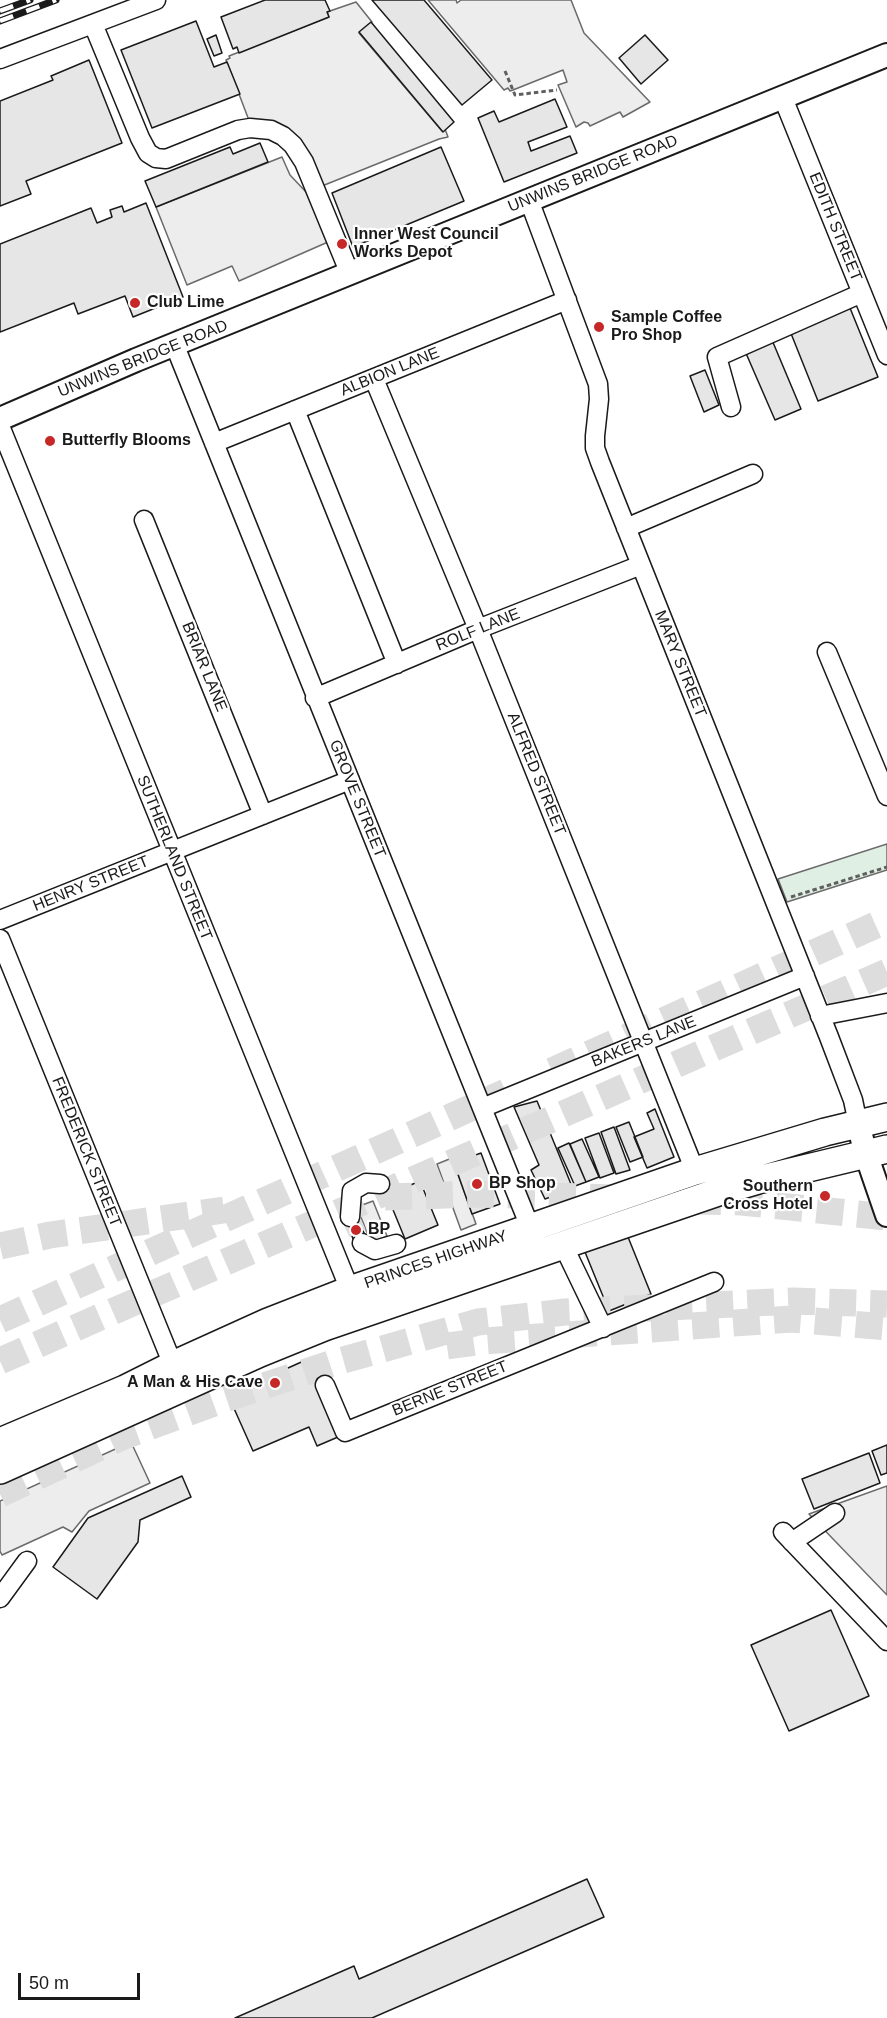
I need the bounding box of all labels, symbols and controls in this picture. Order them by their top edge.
street label: UNWINS BRIDGE ROAD [505,131,681,217]
street label: EDITH STREET [804,170,866,284]
place label: Inner West Council Works Depot [354,225,499,263]
marker: Inner West Council Works Depot [335,237,349,251]
place label: Club Lime [147,293,224,313]
marker: Club Lime [128,296,142,310]
place label: Sample Coffee Pro Shop [611,308,722,346]
street label: UNWINS BRIDGE ROAD [55,316,231,402]
marker: Sample Coffee Pro Shop [592,320,606,334]
street label: ALBION LANE [338,343,442,401]
place label: Butterfly Blooms [62,431,191,451]
marker: Butterfly Blooms [43,434,57,448]
street label: ROLF LANE [433,604,523,656]
street label: MARY STREET [650,608,710,720]
street label: BRIAR LANE [177,619,231,715]
street label: ALFRED STREET [503,710,569,838]
street label: GROVE STREET [325,737,389,861]
street label: SUTHERLAND STREET [132,773,216,943]
street label: HENRY STREET [30,852,152,916]
street label: BAKERS LANE [589,1012,699,1072]
street label: FREDERICK STREET [47,1074,125,1230]
place label: BP Shop [489,1174,556,1194]
marker: BP Shop [470,1177,484,1191]
place label: Southern Cross Hotel [723,1177,813,1215]
marker: Southern Cross Hotel [818,1189,832,1203]
place label: BP [368,1220,390,1240]
marker: BP [349,1223,363,1237]
street label: PRINCES HIGHWAY [362,1226,510,1294]
street label: BERNE STREET [390,1357,510,1421]
place label: A Man & His Cave [127,1373,263,1393]
marker: A Man & His Cave [268,1376,282,1390]
scale bar [21,1961,142,1999]
text: 50 m [29,1973,69,1993]

